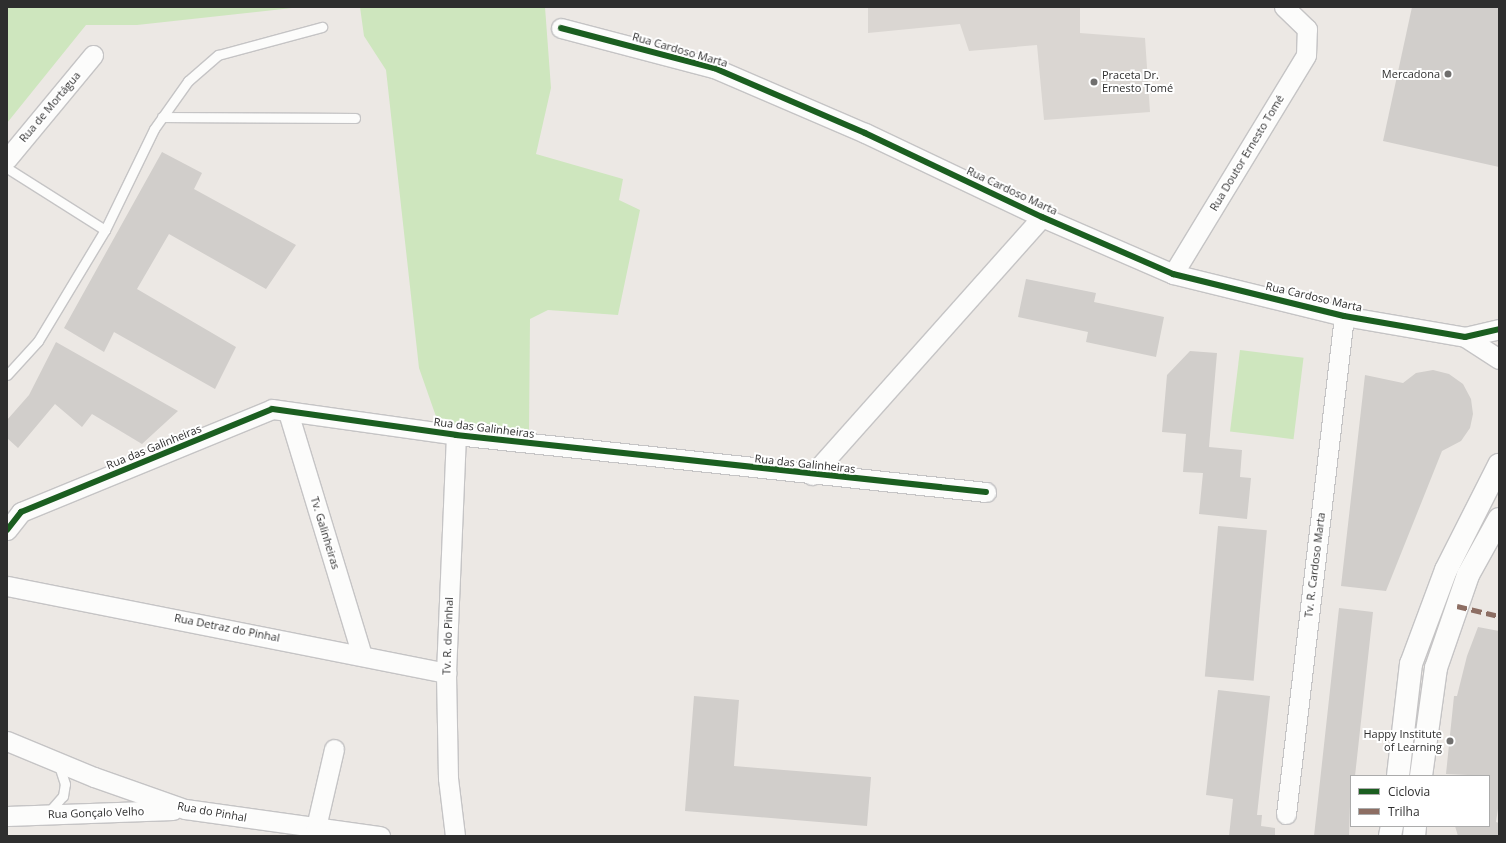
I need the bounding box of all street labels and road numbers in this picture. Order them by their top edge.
street label: Rua Cardoso Marta [631,30,729,70]
street label: Rua de Mortágua [17,69,83,145]
street label: Rua Doutor Ernesto Tomé [1207,93,1287,213]
street label: Rua Cardoso Marta [965,164,1059,218]
street label: Rua Cardoso Marta [1264,279,1364,315]
street label: Rua das Galinheiras [433,415,535,441]
street label: Rua das Galinheiras [105,422,203,472]
street label: Rua das Galinheiras [754,452,856,476]
street label: Tv. Galinheiras [308,495,342,571]
street label: Tv. R. Cardoso Marta [1302,512,1328,618]
street label: Tv. R. do Pinhal [440,597,456,675]
street label: Rua Detraz do Pinhal [173,611,281,645]
street label: Rua do Pinhal [176,799,248,825]
street label: Rua Gonçalo Velho [48,805,144,821]

